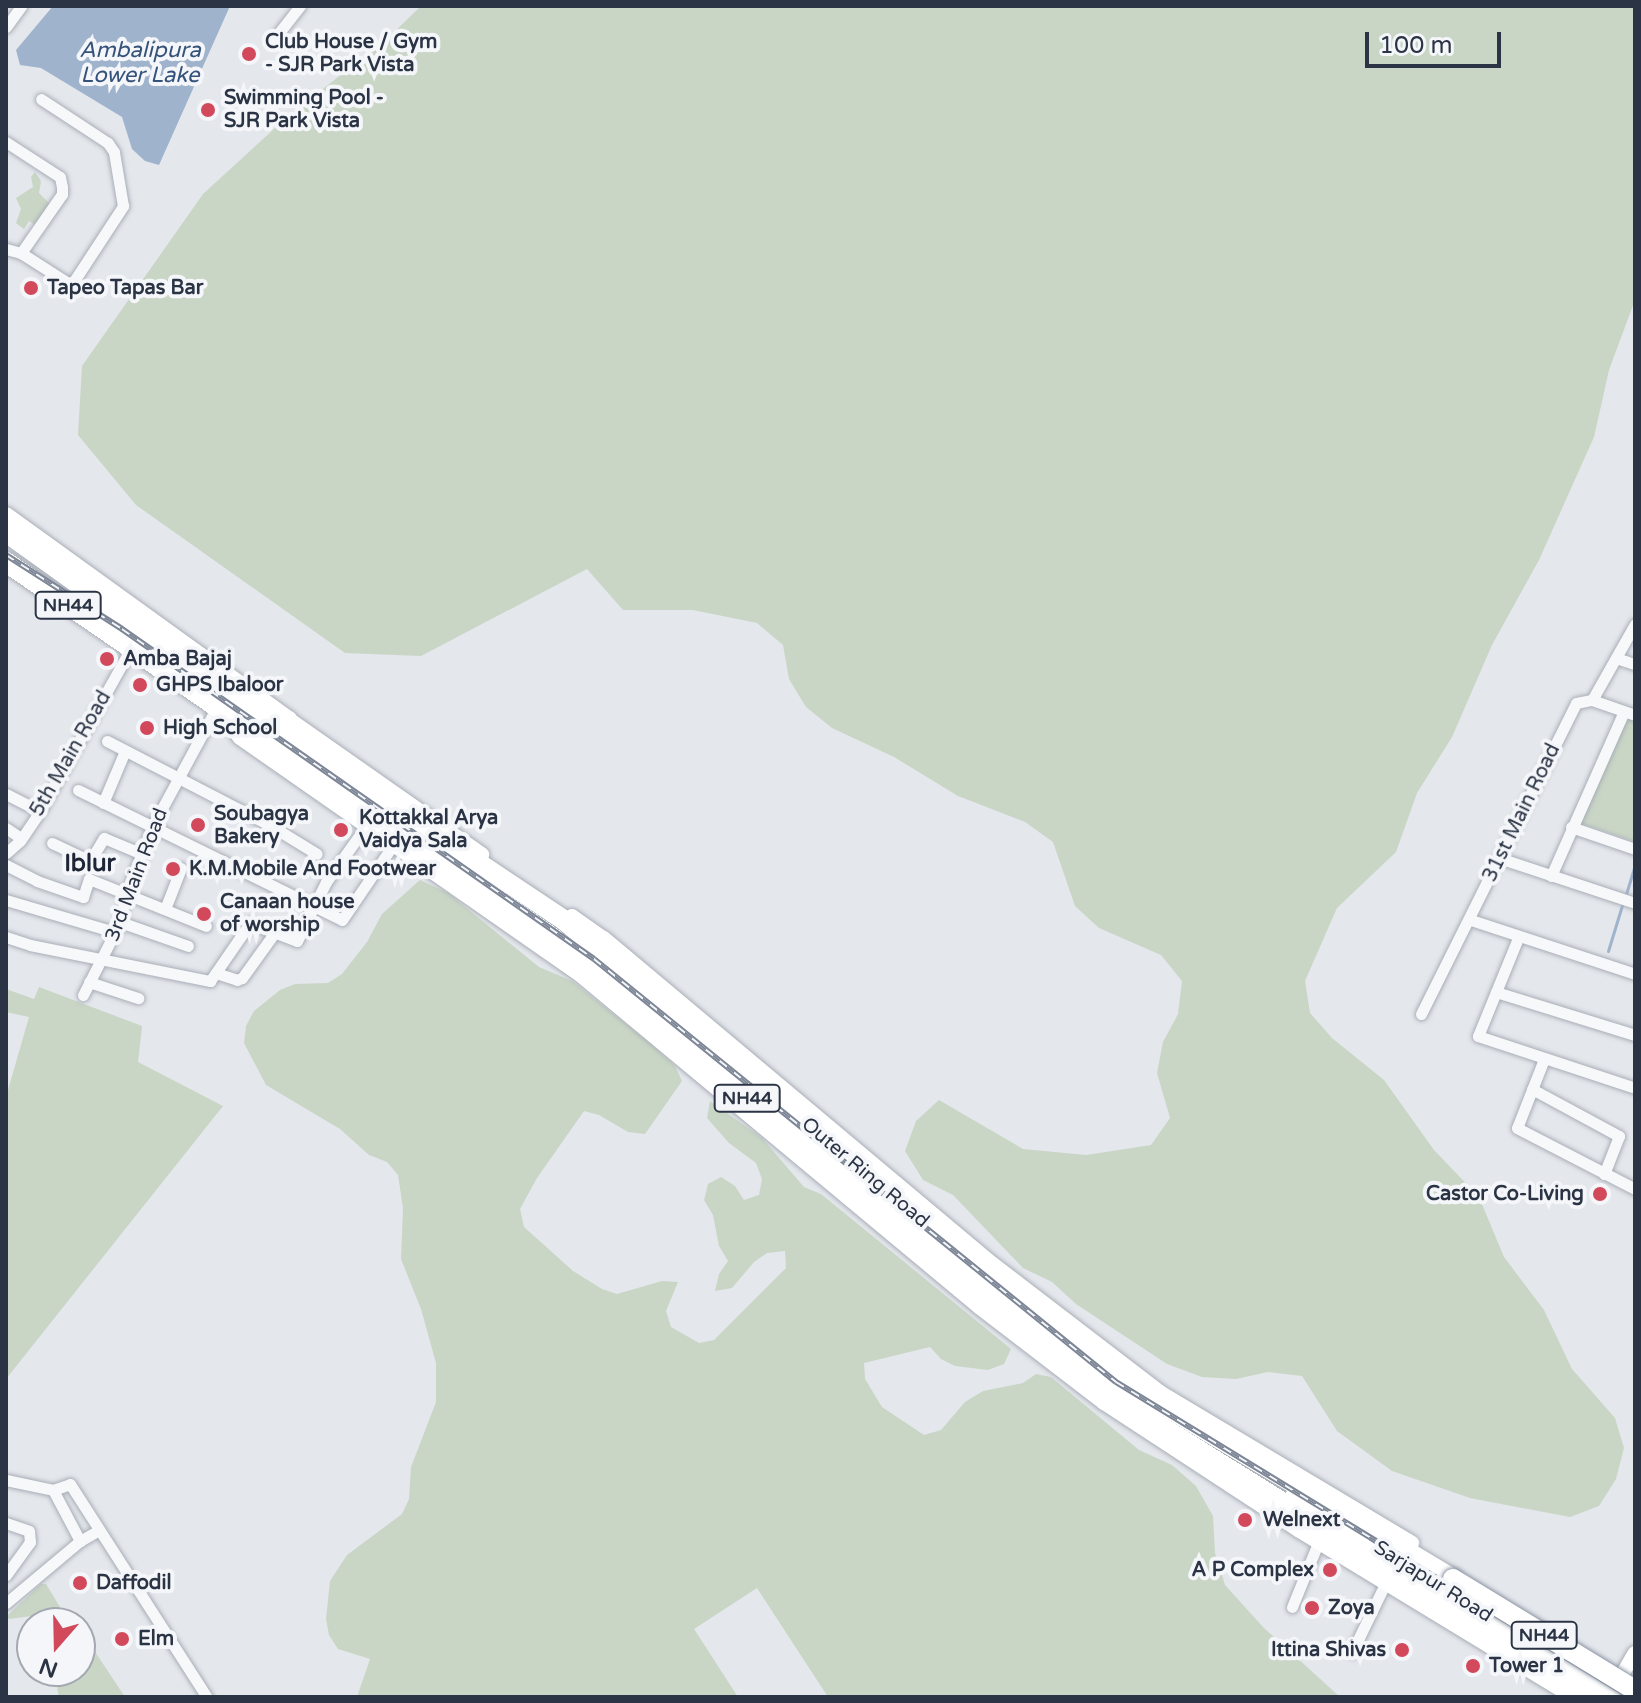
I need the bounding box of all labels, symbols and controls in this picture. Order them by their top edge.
scale bar [1369,16,1505,66]
place label: Club House / Gym - SJR Park Vista [265,30,437,77]
text: 100 m [1379,31,1453,60]
water label: Ambalipura Lower Lake [79,37,201,88]
marker: Club House / Gym - SJR Park Vista [240,45,258,63]
place label: Swimming Pool - SJR Park Vista [224,86,384,133]
marker: Swimming Pool - SJR Park Vista [199,101,217,119]
place label: Tapeo Tapas Bar [47,276,203,300]
marker: Tapeo Tapas Bar [22,279,40,297]
road number: NH44 [34,591,102,619]
place label: Amba Bajaj [123,647,232,671]
marker: Amba Bajaj [98,650,116,668]
place label: GHPS Ibaloor [156,673,284,697]
marker: GHPS Ibaloor [131,676,149,694]
street label: 5th Main Road [25,687,117,821]
place label: High School [163,716,277,740]
marker: High School [138,719,156,737]
street label: 31st Main Road [1478,740,1566,886]
place label: Soubagya Bakery [214,802,309,849]
street label: 3rd Main Road [101,805,173,945]
place label: Kottakkal Arya Vaidya Sala [359,806,498,853]
marker: Soubagya Bakery [189,816,207,834]
marker: Kottakkal Arya Vaidya Sala [330,819,352,841]
district label: Iblur [64,850,116,878]
place label: K.M.Mobile And Footwear [189,857,436,881]
marker: K.M.Mobile And Footwear [164,860,182,878]
place label: Canaan house of worship [220,890,355,937]
marker: Canaan house of worship [195,905,213,923]
road number: NH44 [713,1084,781,1112]
street label: Outer Ring Road [796,1113,934,1233]
place label: Castor Co-Living [1426,1182,1584,1206]
marker: Castor Co-Living [1591,1185,1609,1203]
place label: Welnext [1263,1508,1340,1532]
marker: Welnext [1234,1509,1256,1531]
street label: Sarjapur Road [1369,1536,1497,1628]
place label: A P Complex [1192,1558,1314,1582]
marker: A P Complex [1321,1561,1339,1579]
place label: Daffodil [96,1571,171,1595]
marker: Daffodil [71,1574,89,1592]
place label: Zoya [1328,1596,1375,1620]
marker: Zoya [1303,1599,1321,1617]
north arrow [16,1607,96,1687]
road number: NH44 [1510,1621,1578,1649]
place label: Elm [138,1627,174,1651]
marker: Elm [113,1630,131,1648]
place label: Ittina Shivas [1271,1638,1386,1662]
marker: Ittina Shivas [1393,1641,1411,1659]
text: N [36,1652,61,1683]
place label: Tower 1 [1489,1654,1564,1678]
marker: Tower 1 [1464,1657,1482,1675]

